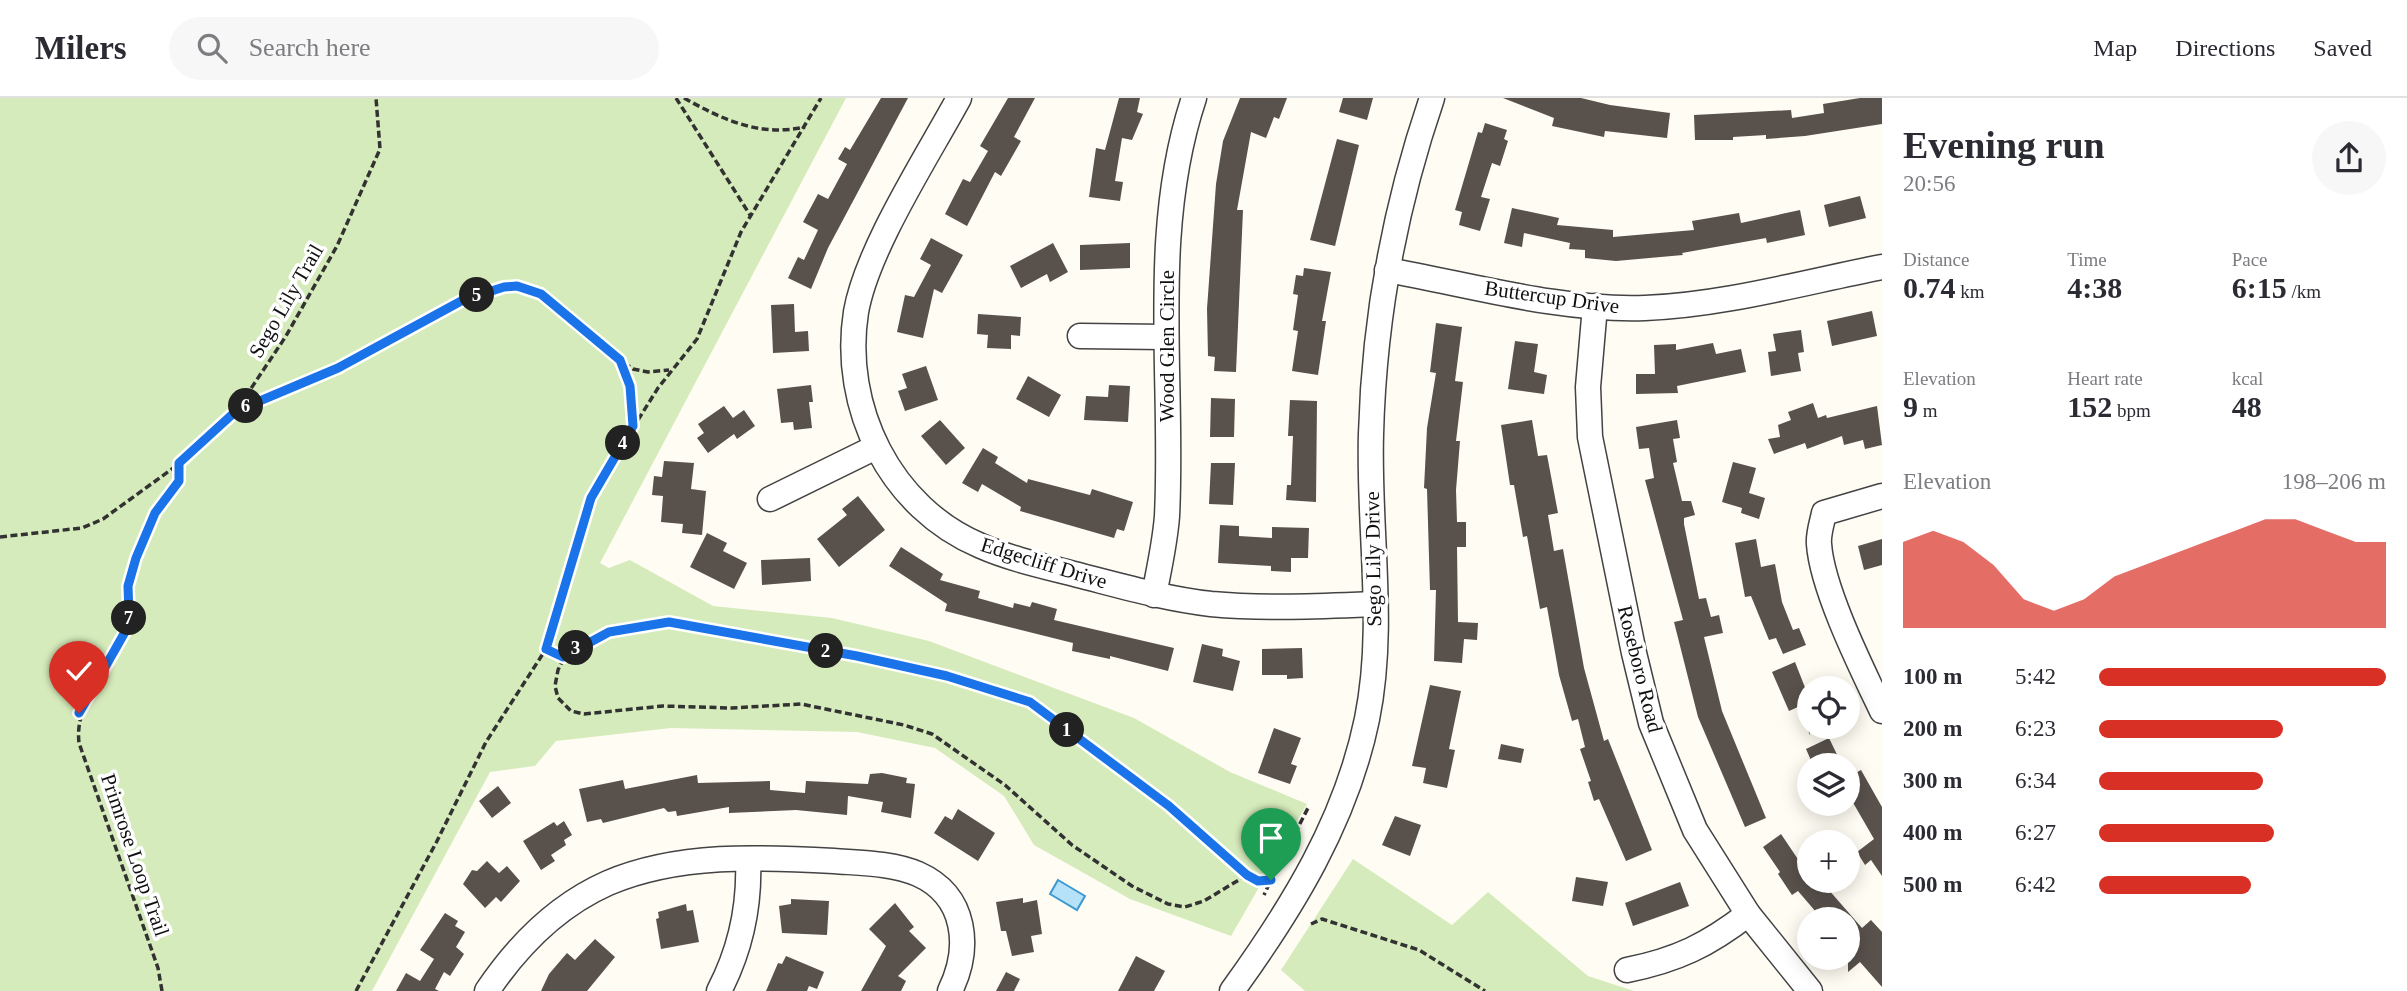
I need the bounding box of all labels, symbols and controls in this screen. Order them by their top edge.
search box [169,17,659,80]
icon: search [193,29,231,67]
text: Milers [35,30,127,66]
text: Search here [249,33,371,62]
text: Map [2093,35,2137,61]
text: Directions [2175,35,2275,61]
text: Saved [2313,35,2372,61]
button: share [2312,121,2386,195]
text: Evening run [1903,124,2105,166]
text: 20:56 [1903,171,1955,196]
street label: Sego Lily Trail [244,240,328,362]
text: Distance [1903,249,1969,270]
text: Time [2067,249,2107,270]
text: Pace [2232,249,2268,270]
street label: Wood Glen Circle [1155,270,1179,422]
text: 0.74 [1903,271,1956,304]
text: 4:38 [2067,271,2122,304]
text: 6:15 [2232,271,2287,304]
street label: Buttercup Drive [1483,276,1621,318]
pin: 5 [460,278,494,312]
text: km [1956,281,1985,302]
text: /km [2287,281,2321,302]
text: 5 [472,284,481,305]
text: Elevation [1903,368,1976,389]
text: Heart rate [2067,368,2143,389]
text: kcal [2232,368,2263,389]
pin: 6 [229,388,264,424]
text: 9 [1903,390,1918,423]
text: 152 [2067,390,2112,423]
text: 48 [2232,390,2262,423]
text: 6 [241,395,250,416]
text: m [1918,400,1938,421]
text: bpm [2112,400,2151,421]
pin: 4 [606,426,640,460]
text: 4 [618,432,627,453]
text: Elevation [1903,469,1991,494]
text: 198–206 m [2282,469,2386,494]
street label: Sego Lily Drive [1360,491,1386,627]
street label: Edgecliff Drive [978,532,1110,594]
pin: 7 [111,601,146,636]
street label: Roseboro Road [1613,603,1667,735]
text: 7 [124,607,133,628]
pin: 3 [558,630,594,666]
pin: 2 [808,634,844,668]
text: 3 [571,637,580,658]
text: 2 [821,640,830,661]
pin [49,641,109,713]
icon: check [60,652,98,690]
text: 100 m [1903,664,1962,689]
text: 5:42 [2015,664,2056,689]
map controls [1797,676,1860,970]
button: locate [1797,676,1860,739]
pin: 1 [1050,712,1084,748]
text: 200 m [1903,716,1962,741]
text: 6:23 [2015,716,2056,741]
text: 1 [1062,719,1071,740]
button: layers [1797,753,1860,816]
text: 300 m [1903,768,1962,793]
text: 6:34 [2015,768,2056,793]
street label: Primrose Loop Trail [96,771,174,940]
pin [1241,808,1301,880]
icon: arrive [1252,819,1290,857]
text: 400 m [1903,820,1962,845]
text: 6:27 [2015,820,2056,845]
button: + [1797,830,1860,893]
text: 500 m [1903,872,1962,897]
text: 6:42 [2015,872,2056,897]
button: − [1797,907,1860,970]

